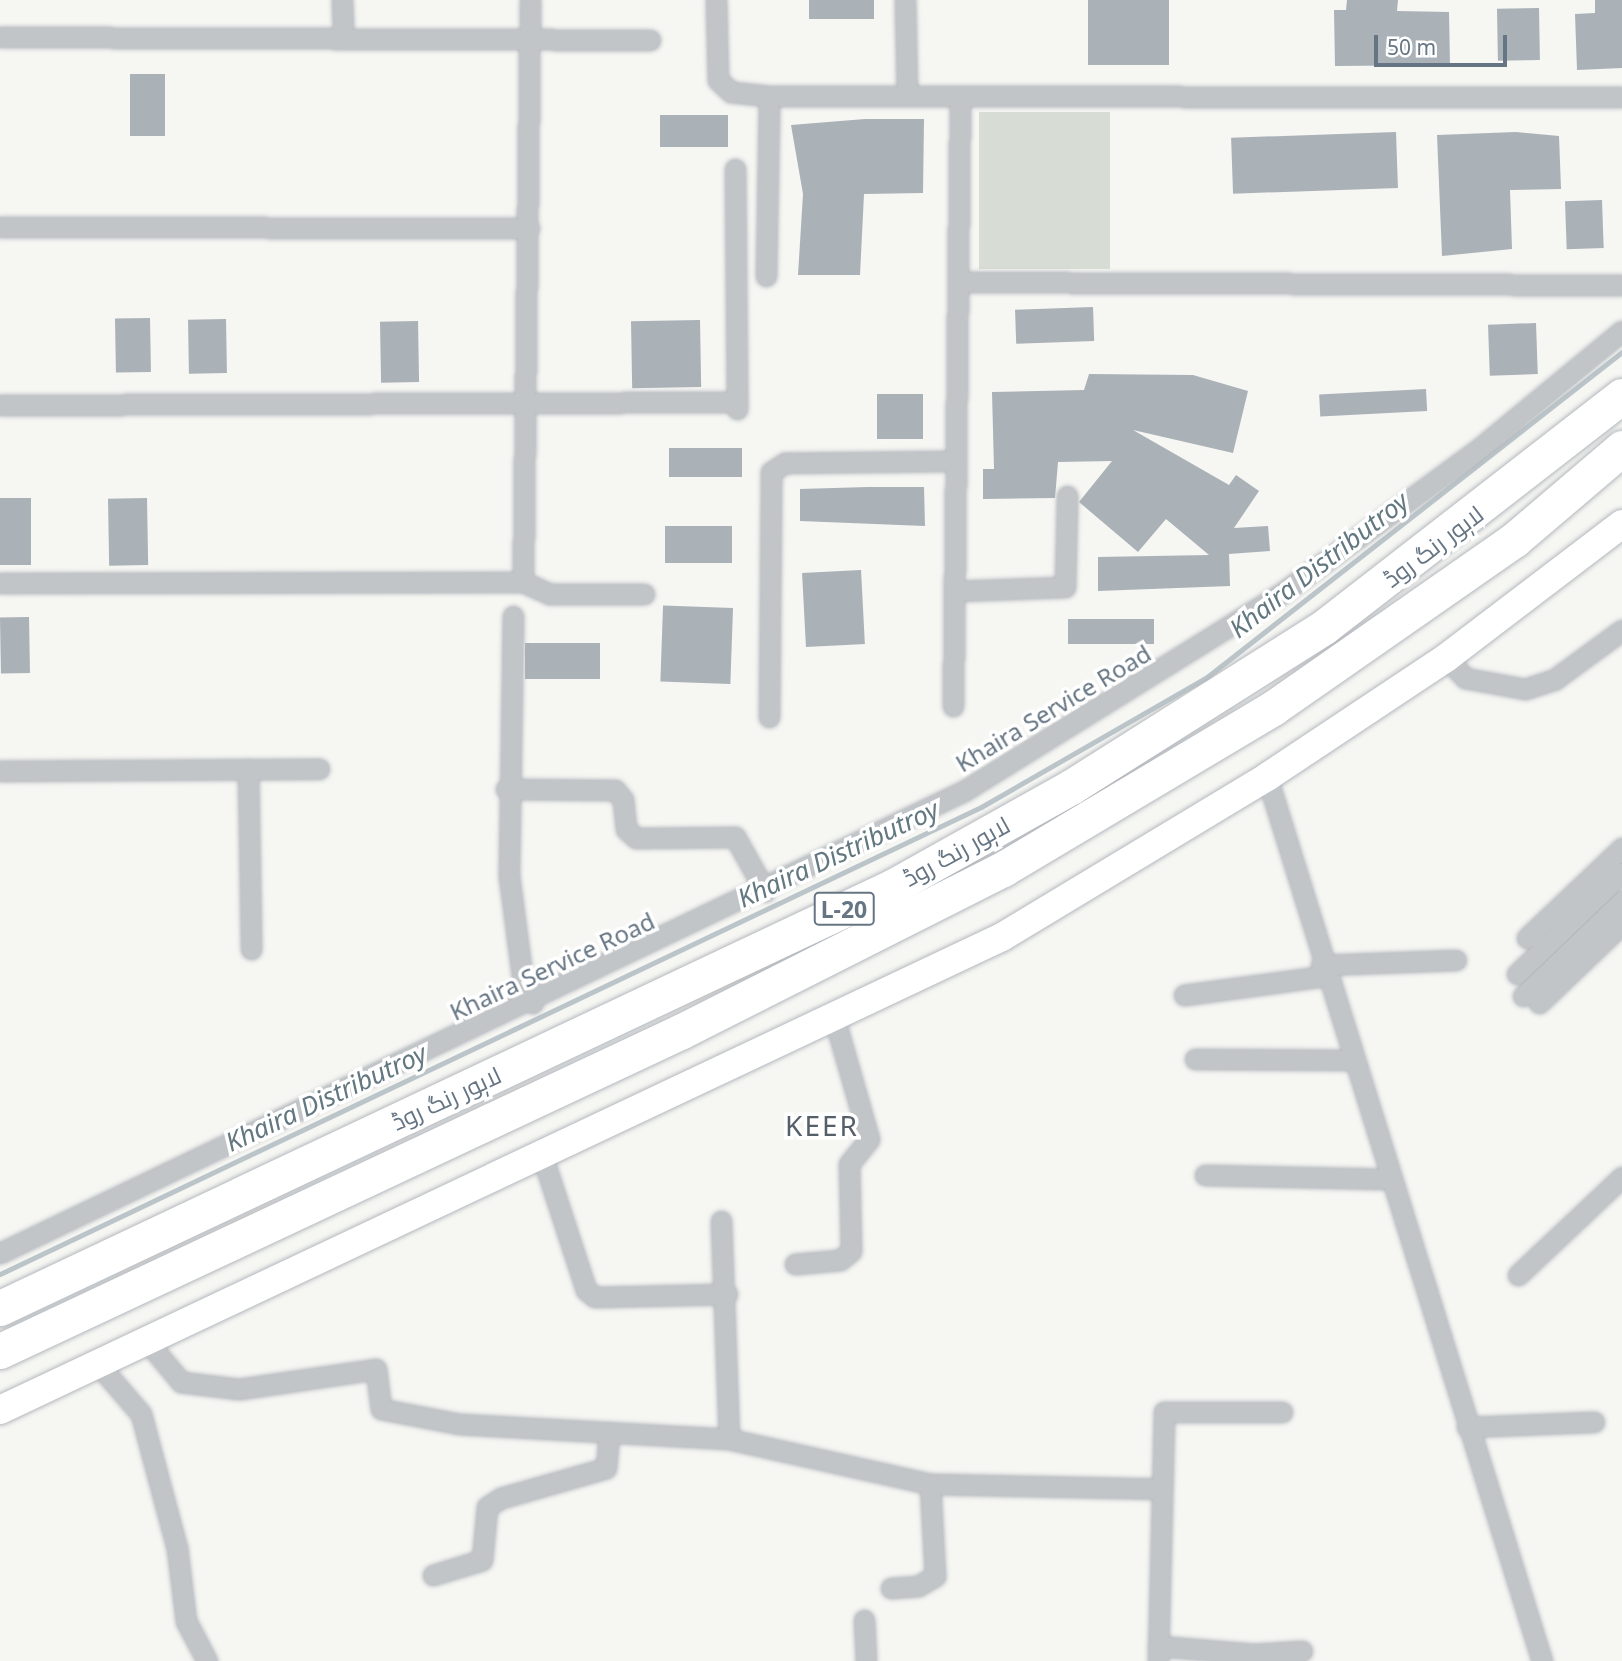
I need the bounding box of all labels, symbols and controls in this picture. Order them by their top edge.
scale bar [1377,21,1510,65]
text: 50 m [1387,33,1436,61]
water label: Khaira Distributroy [1223,486,1415,644]
street label: لاہور رنگ روڈ [1377,499,1489,593]
street label: Khaira Service Road [950,638,1156,778]
water label: Khaira Distributroy [732,794,944,914]
street label: لاہور رنگ روڈ [897,810,1015,892]
road number: L-20 [812,890,876,928]
street label: Khaira Service Road [445,906,659,1026]
water label: Khaira Distributroy [220,1038,432,1158]
street label: لاہور رنگ روڈ [387,1060,505,1136]
district label: KEER [786,1108,858,1142]

